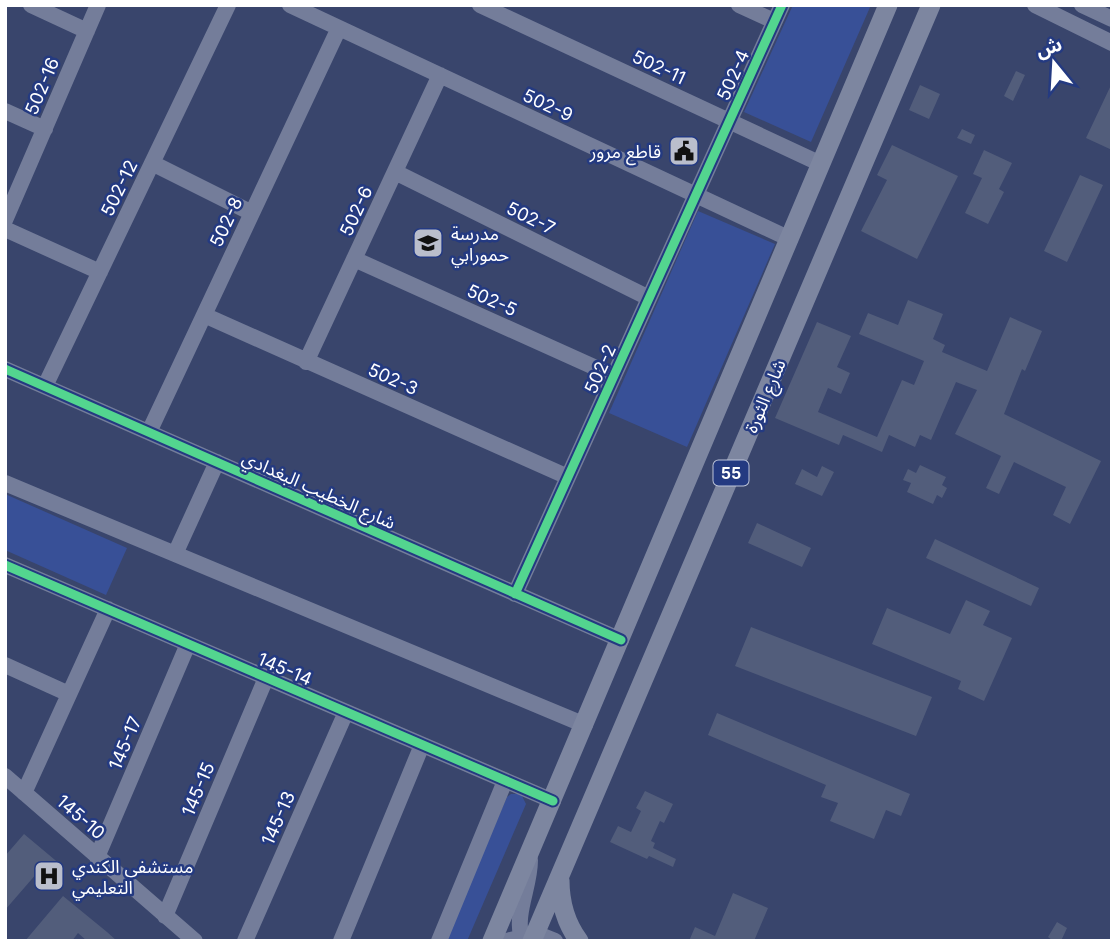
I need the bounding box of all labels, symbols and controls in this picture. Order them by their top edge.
north arrow [1019,28,1089,98]
text: ش [1033,32,1065,62]
street label: 502-11 [629,46,689,88]
street label: 502-4 [713,46,753,104]
street label: 502-16 [21,54,63,118]
street label: 502-9 [520,84,576,126]
public building icon: قاطع مرور [667,134,701,168]
place label: قاطع مرور [589,141,661,166]
street label: 502-12 [96,156,142,220]
street label: 502-6 [335,183,377,239]
street label: 502-8 [205,194,247,250]
street label: 502-7 [503,197,559,239]
place label: مدرسة حمورابي [451,223,509,268]
school or university icon: مدرسة حمورابي [411,226,445,260]
street label: 502-5 [464,280,520,320]
street label: 502-2 [580,341,620,397]
street label: شارع الثورة [740,356,793,437]
street label: 502-3 [365,359,421,399]
street label: شارع الخطيب البغدادي [238,447,399,537]
road number: 55 [714,460,748,486]
street label: 145-14 [255,648,315,690]
street label: 145-17 [104,713,146,773]
street label: 145-15 [177,759,219,819]
street label: 145-13 [257,788,299,848]
street label: 145-10 [53,790,109,844]
place label: مستشفى الكندي التعليمي [72,856,194,901]
hospital icon: مستشفى الكندي التعليمي [32,859,66,893]

